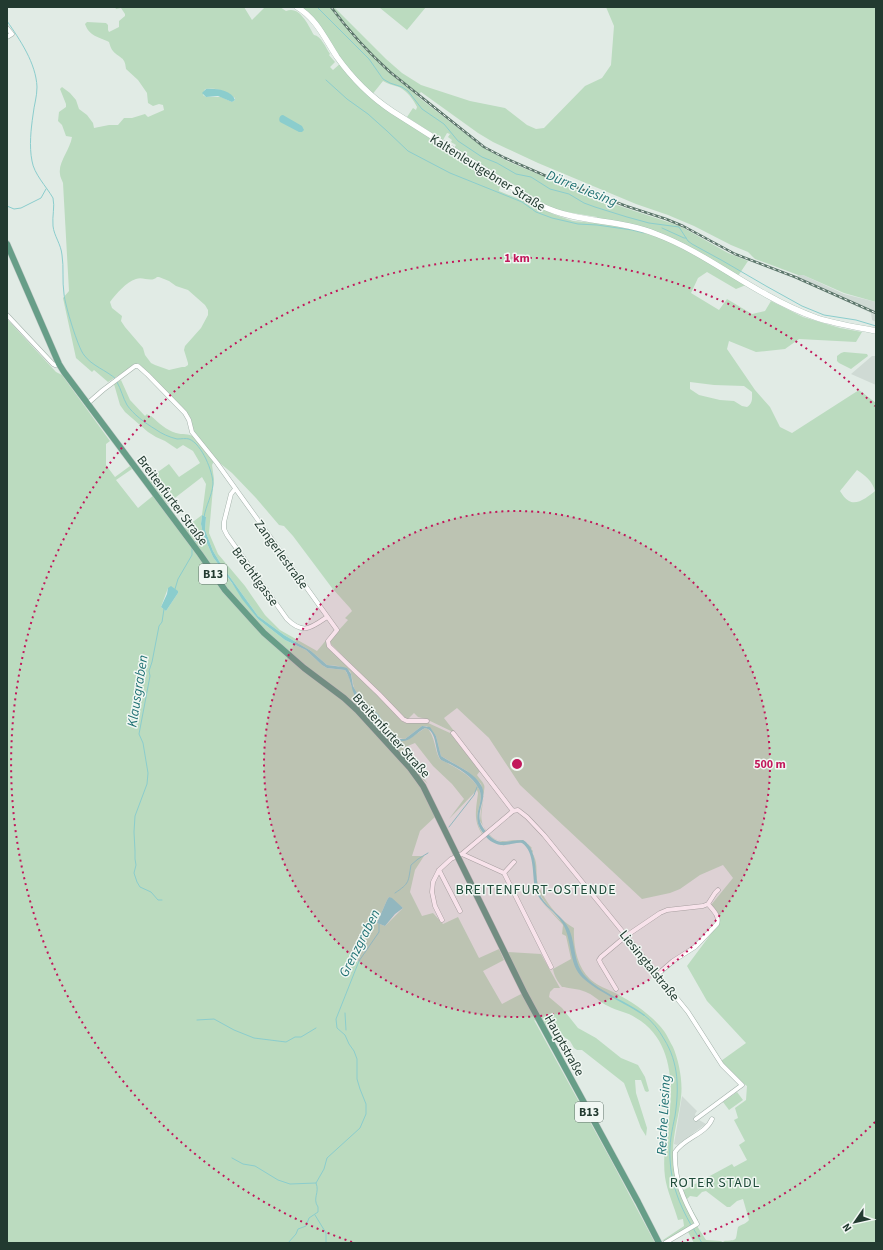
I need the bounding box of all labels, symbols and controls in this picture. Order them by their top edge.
street label: Kaltenleutgebner Straße [426,130,548,216]
water label: Dürre Liesing [543,166,620,212]
text: 1 km [504,250,530,267]
street label: Breitenfurter Straße [132,452,212,549]
street label: Zangerlestraße [250,516,313,593]
street label: Brachtlgasse [228,543,283,610]
road number: B13 [199,564,227,584]
water label: Klausgraben [122,654,154,729]
street label: Breitenfurter Straße [348,689,434,782]
text: 500 m [754,756,786,773]
centre of rings [510,757,524,771]
district label: BREITENFURT-OSTENDE [455,880,617,900]
water label: Grenzgraben [334,906,386,981]
street label: Liesingtalstraße [615,926,683,1005]
street label: Hauptstraße [540,1012,588,1079]
water label: Reiche Liesing [652,1074,676,1156]
road number: B13 [575,1102,603,1122]
district label: ROTER STADL [670,1173,760,1193]
north arrow [835,1202,875,1242]
text: N [839,1220,855,1235]

